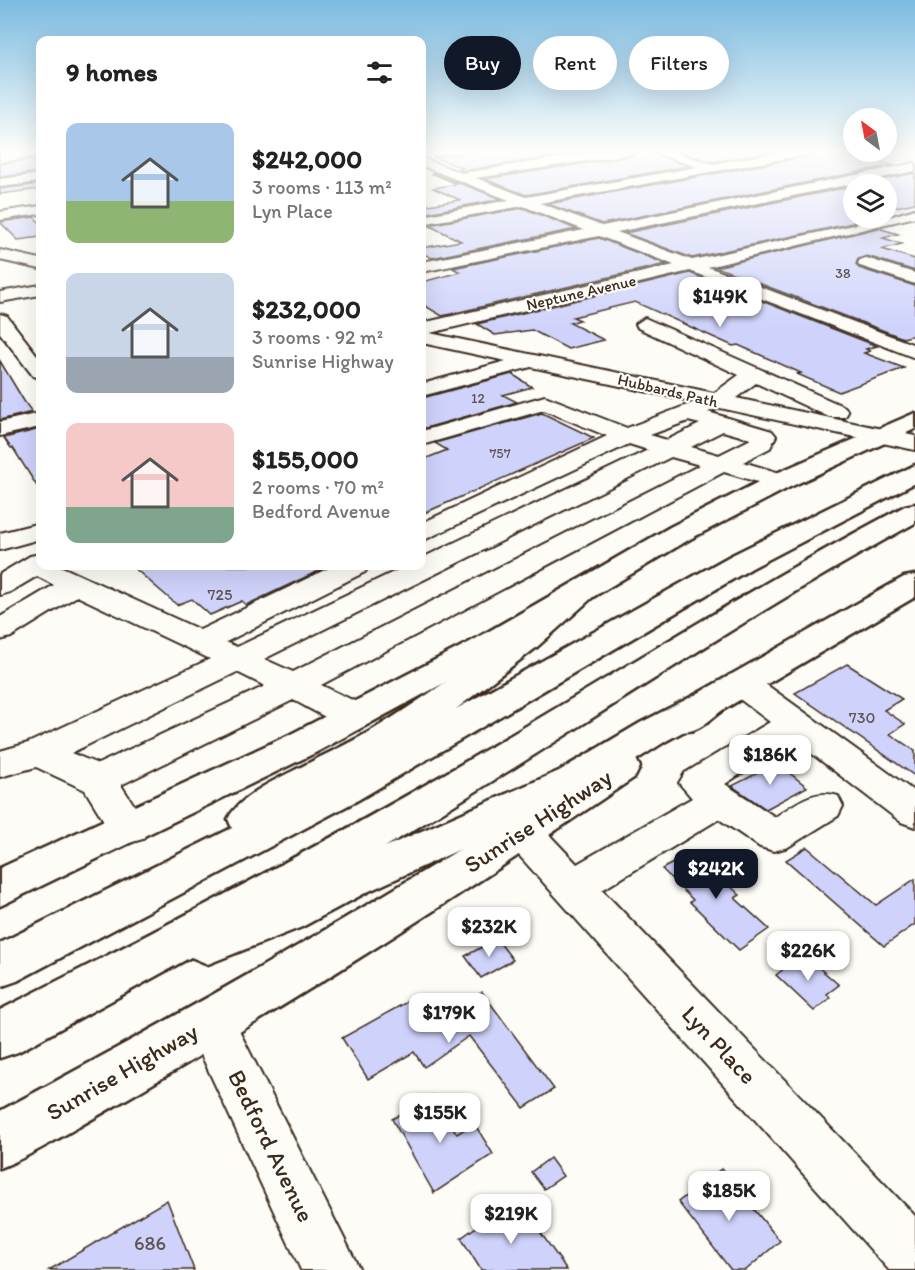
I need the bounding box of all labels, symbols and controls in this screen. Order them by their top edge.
chip: Buy [444,36,521,90]
chip: Rent [533,36,617,90]
chip: Filters [629,36,729,90]
text: 9 homes [66,56,158,88]
icon: filters [363,56,396,89]
north arrow [843,108,897,162]
map controls [843,108,897,228]
text: $242,000 [252,143,362,175]
icon: home [114,147,186,219]
button: layers [843,174,897,228]
text: 3 rooms · 113 m² [252,175,392,199]
text: Lyn Place [252,199,333,223]
house number: 38 [835,265,851,282]
street label: Neptune Avenue [524,271,638,314]
pin: $149K [678,277,762,328]
text: $149K [693,284,747,308]
text: $232,000 [252,293,361,325]
icon: home [114,297,186,369]
text: 3 rooms · 92 m² [252,325,383,349]
text: Sunrise Highway [252,349,394,373]
street label: Hubbards Path [616,370,720,411]
house number: 12 [471,390,486,407]
text: $155,000 [252,443,359,475]
house number: 757 [489,445,511,462]
icon: home [114,447,186,519]
text: 2 rooms · 70 m² [252,475,384,499]
text: Bedford Avenue [252,499,390,523]
house number: 725 [208,585,232,604]
house number: 730 [849,708,875,727]
pin: $186K [728,735,812,786]
text: $186K [743,742,797,766]
street label: Sunrise Highway [459,762,617,879]
pin: $242K [674,849,758,900]
text: $242K [688,856,744,880]
pin: $232K [447,907,531,958]
text: $232K [462,914,516,938]
pin: $226K [766,931,850,982]
text: $226K [781,938,835,962]
pin: $179K [407,993,491,1044]
street label: Lyn Place [676,999,763,1090]
text: $179K [423,1000,475,1024]
street label: Sunrise Highway [41,1017,203,1127]
street label: Bedford Avenue [222,1065,321,1227]
pin: $155K [398,1093,482,1144]
text: $155K [413,1100,467,1124]
pin: $185K [687,1171,771,1222]
text: $185K [702,1178,756,1202]
pin: $219K [469,1194,553,1245]
text: $219K [484,1201,538,1225]
house number: 686 [134,1231,166,1255]

